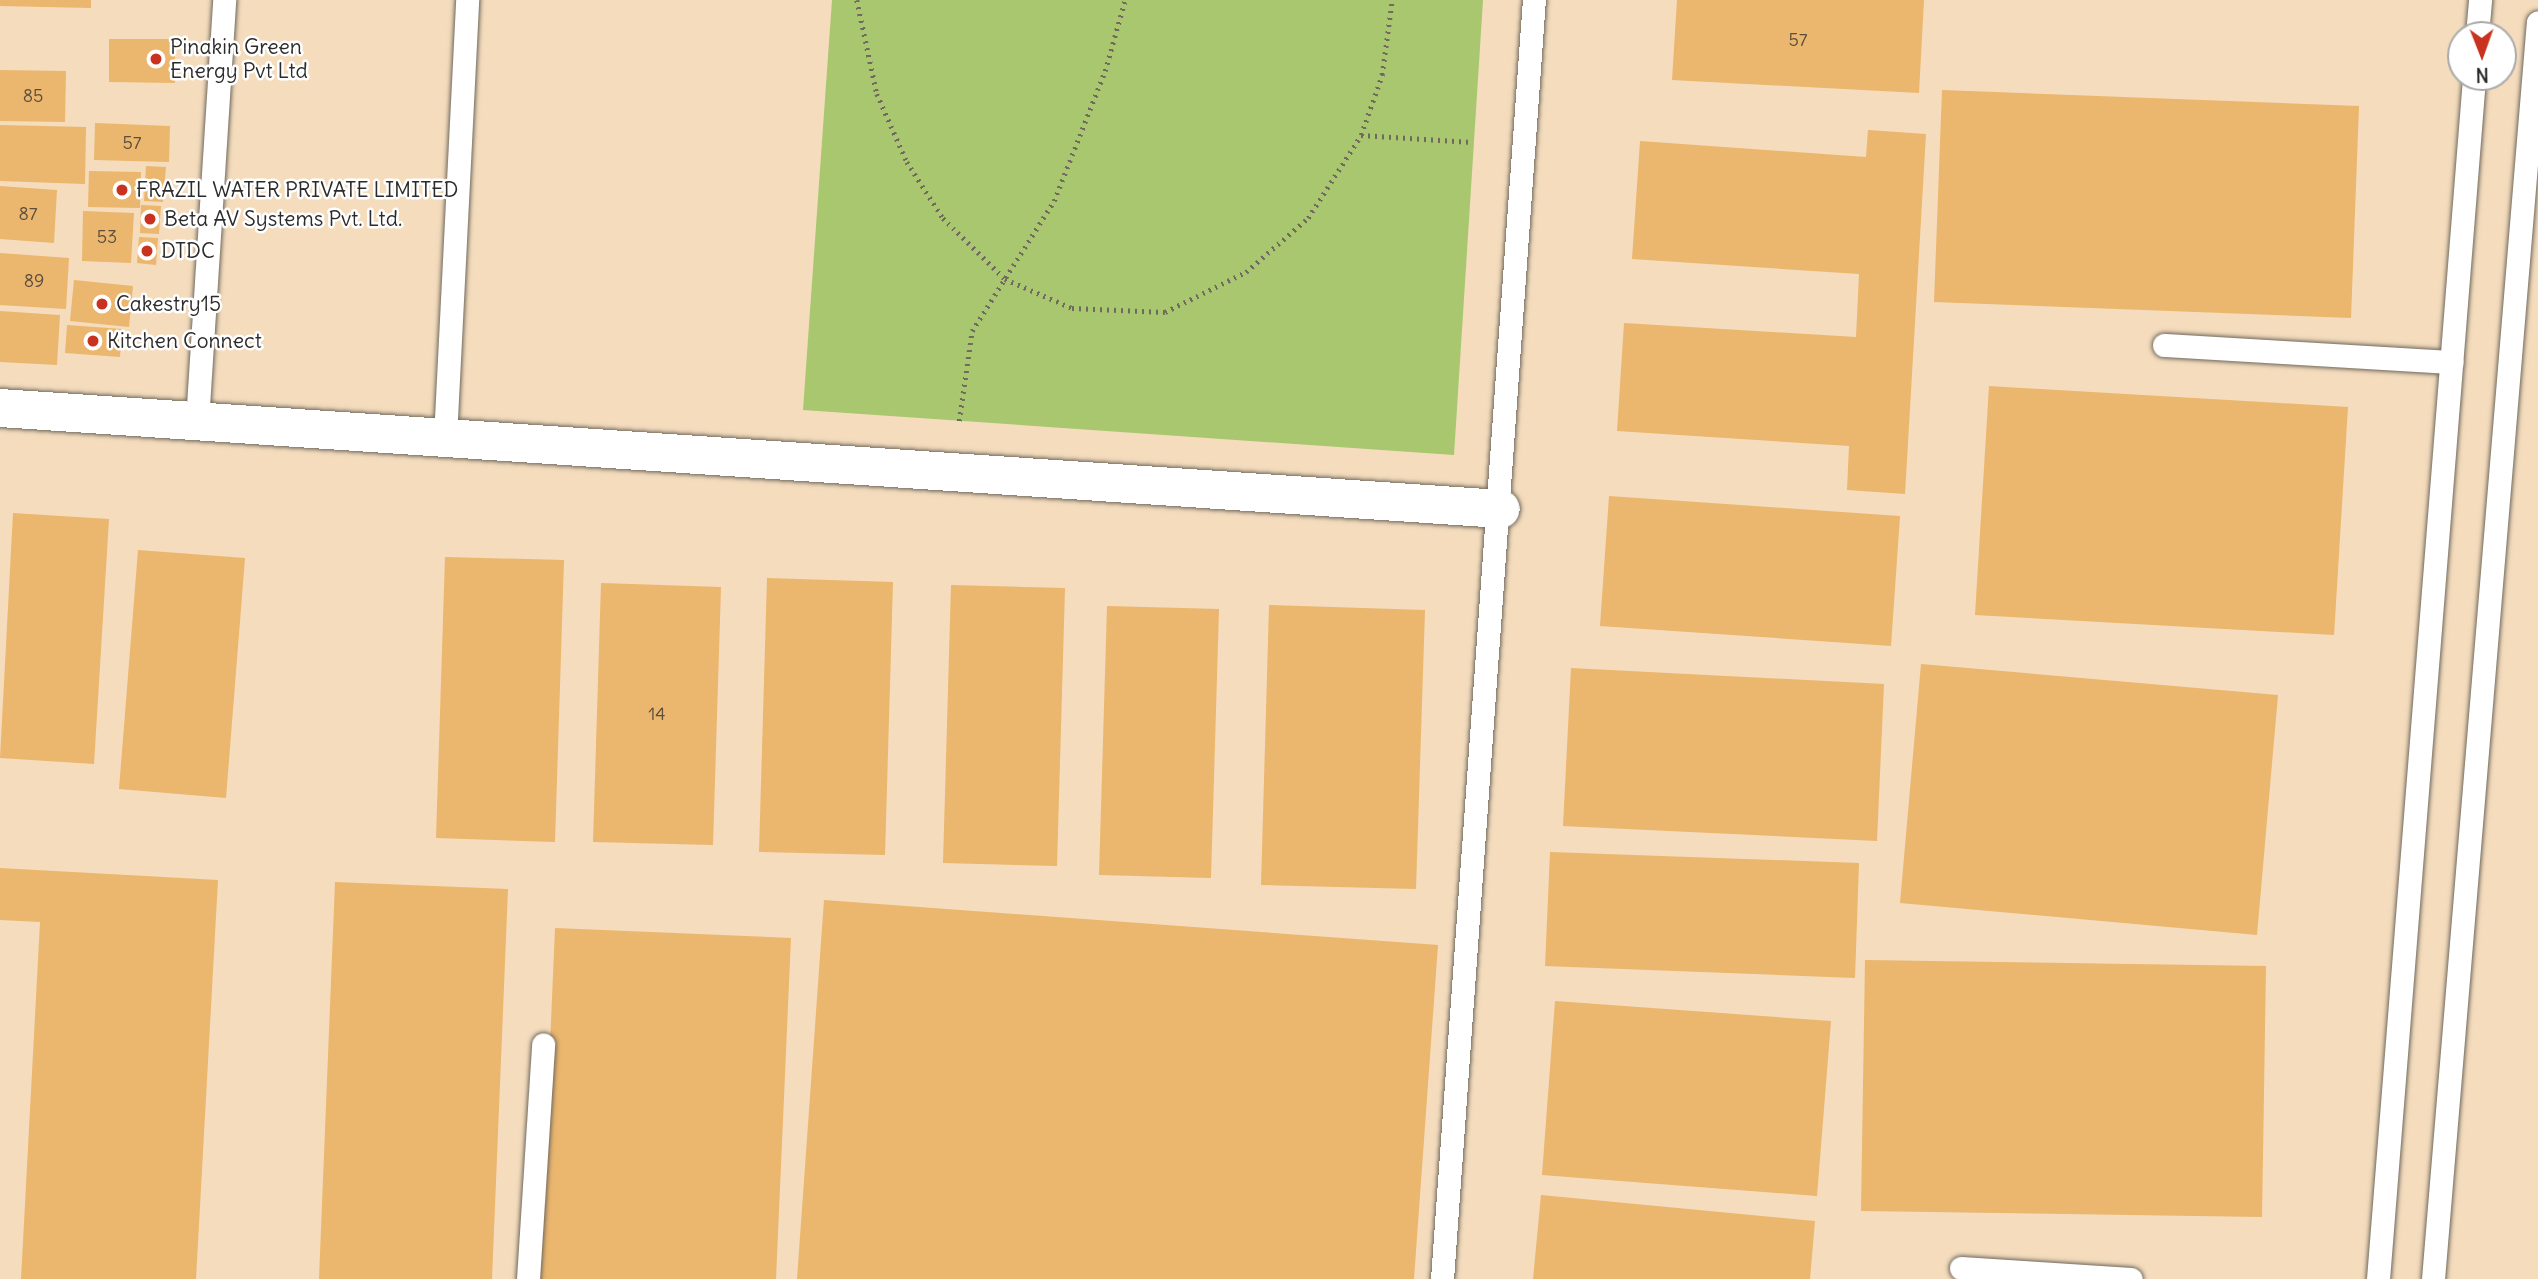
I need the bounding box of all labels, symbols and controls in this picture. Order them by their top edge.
north arrow [2447,21,2517,91]
house number: 57 [1788,29,1808,51]
place label: Pinakin Green Energy Pvt Ltd [170,34,308,84]
marker: Pinakin Green Energy Pvt Ltd [148,51,164,67]
text: N [2476,63,2489,87]
house number: 85 [23,85,43,107]
house number: 57 [122,132,142,154]
place label: FRAZIL WATER PRIVATE LIMITED [136,177,458,203]
marker: FRAZIL WATER PRIVATE LIMITED [114,182,130,198]
house number: 87 [18,203,38,225]
place label: Beta AV Systems Pvt. Ltd. [164,206,402,232]
marker: Beta AV Systems Pvt. Ltd. [142,211,158,227]
house number: 53 [97,226,117,248]
place label: DTDC [161,238,215,264]
marker: DTDC [139,243,155,259]
house number: 89 [24,270,44,292]
place label: Cakestry15 [116,291,221,317]
marker: Cakestry15 [94,296,110,312]
place label: Kitchen Connect [107,328,262,354]
marker: Kitchen Connect [85,333,101,349]
house number: 14 [648,703,666,725]

